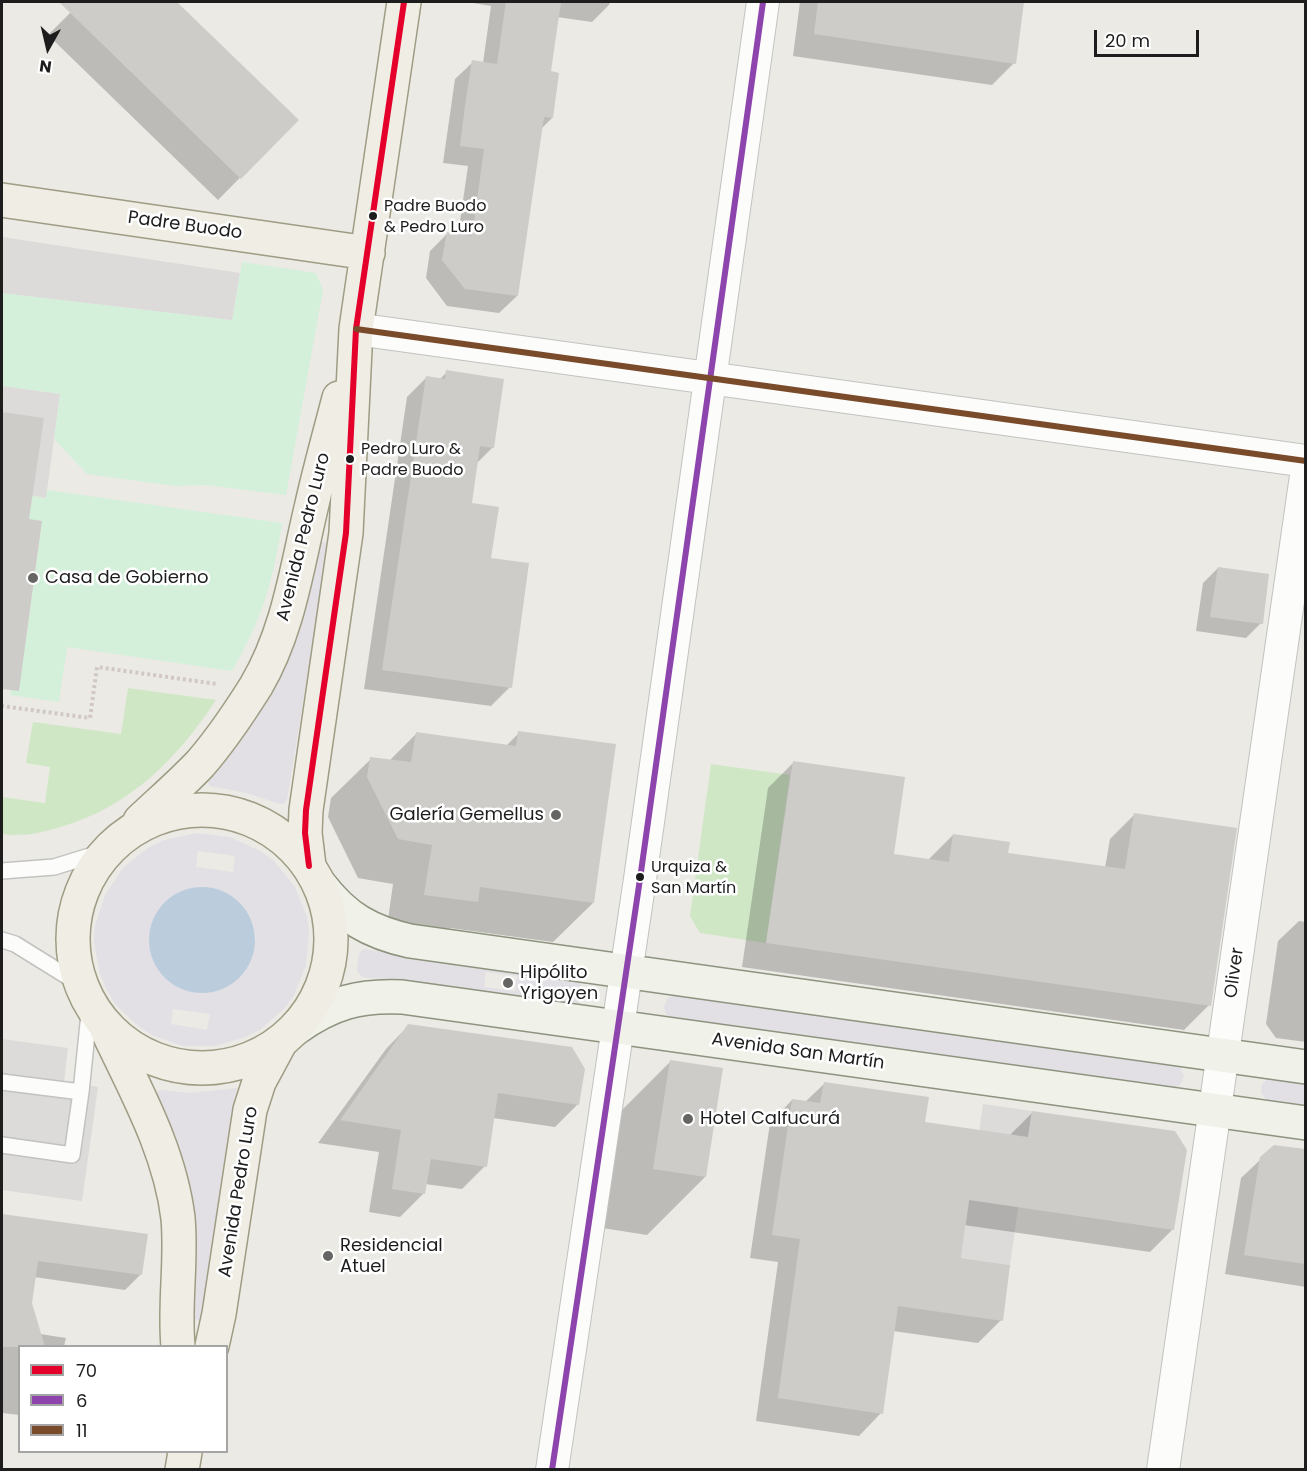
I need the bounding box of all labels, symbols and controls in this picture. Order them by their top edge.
north arrow [18,18,78,78]
scale bar [1097,18,1202,56]
text: 20 m [1105,28,1150,53]
text: N [38,54,53,79]
place label: Padre Buodo & Pedro Luro [384,197,486,235]
street label: Padre Buodo [126,207,244,245]
marker: Padre Buodo & Pedro Luro [367,210,379,222]
place label: Pedro Luro & Padre Buodo [361,440,463,478]
street label: Avenida Pedro Luro [273,451,335,623]
marker: Pedro Luro & Padre Buodo [344,453,356,465]
place label: Casa de Gobierno [45,567,209,589]
marker: Casa de Gobierno [26,571,40,585]
place label: Galería Gemellus [389,804,544,826]
marker: Galería Gemellus [549,808,563,822]
place label: Urquiza & San Martín [651,858,736,896]
marker: Urquiza & San Martín [634,871,646,883]
street label: Oliver [1221,946,1249,1000]
place label: Hipólito Yrigoyen [520,962,598,1004]
marker: Hipólito Yrigoyen [501,976,515,990]
street label: Avenida San Martín [710,1029,886,1075]
street label: Avenida Pedro Luro [215,1105,263,1279]
place label: Hotel Calfucurá [700,1108,840,1130]
marker: Hotel Calfucurá [681,1112,695,1126]
place label: Residencial Atuel [340,1235,443,1278]
marker: Residencial Atuel [321,1249,335,1263]
legend [18,1345,228,1453]
text: 70 [76,1358,97,1383]
text: 6 [76,1388,87,1413]
text: 11 [76,1418,88,1443]

